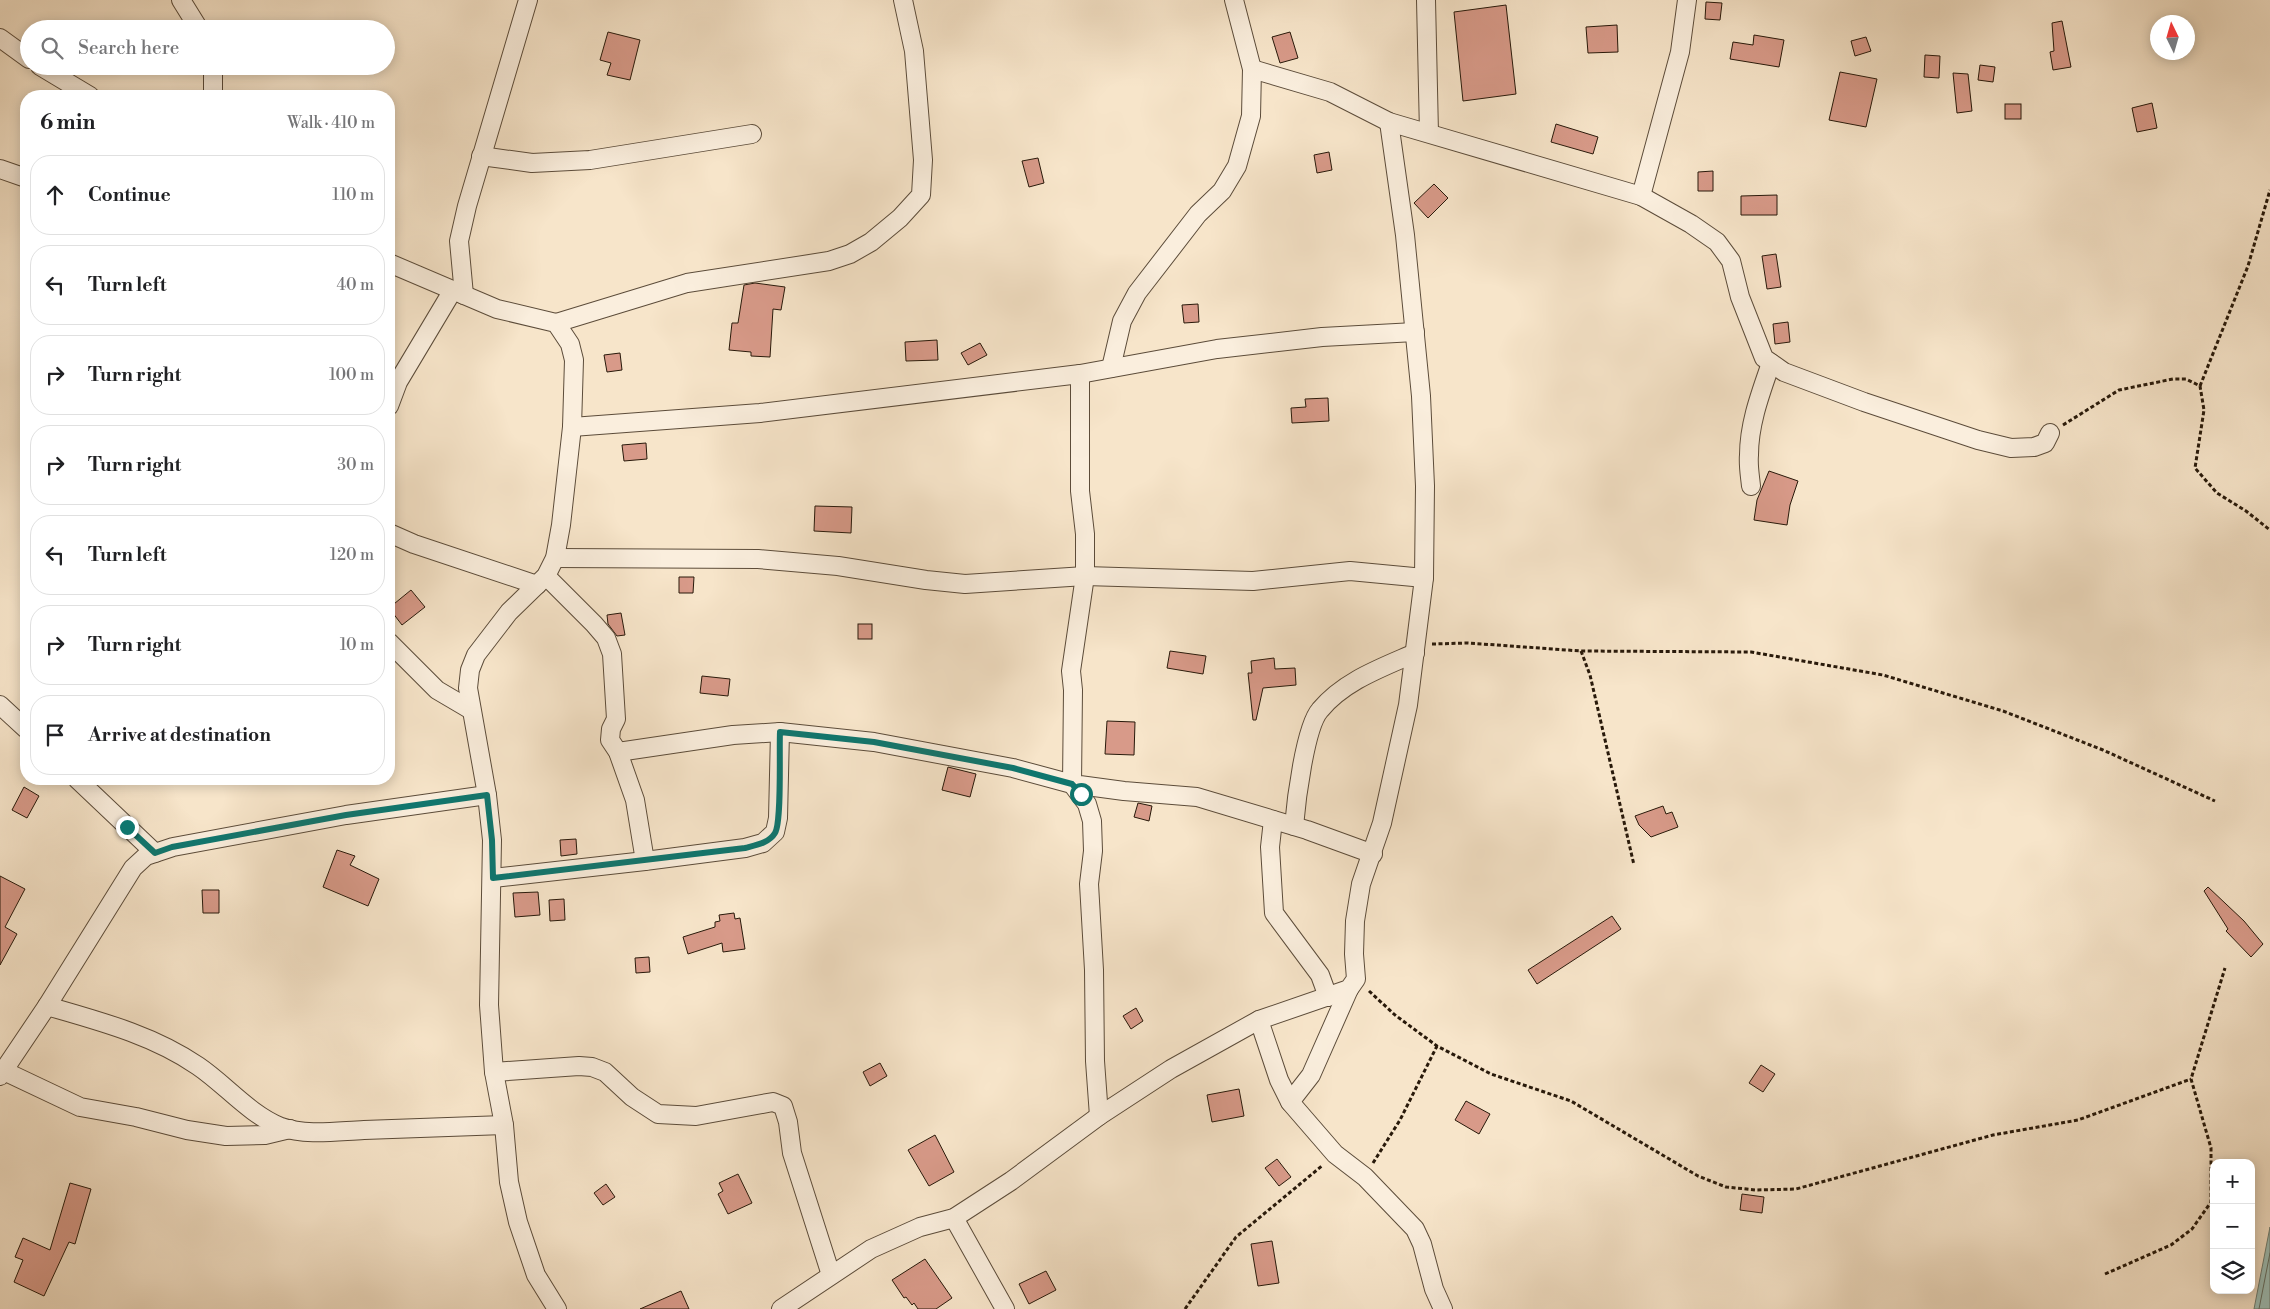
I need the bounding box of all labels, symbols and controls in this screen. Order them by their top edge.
north arrow [2150,15,2195,60]
search box [20,20,395,75]
icon: search [38,34,66,62]
text: Search here [78,36,179,60]
text: 6 min [40,110,95,136]
text: Walk · 410 m [287,113,375,133]
icon: ahead [41,181,69,209]
text: Continue [88,183,171,207]
text: 110 m [332,185,374,205]
icon: left [41,271,69,299]
text: Turn left [88,273,167,297]
text: 40 m [337,275,374,295]
icon: right [41,361,69,389]
text: Turn right [88,363,181,387]
text: 100 m [329,365,374,385]
icon: right [41,451,69,479]
text: Turn right [88,453,181,477]
text: 30 m [337,455,374,475]
icon: left [41,541,69,569]
text: Turn left [88,543,167,567]
text: 120 m [330,545,374,565]
icon: right [41,631,69,659]
text: Turn right [88,633,181,657]
text: 10 m [340,635,374,655]
icon: arrive [41,721,69,749]
text: Arrive at destination [88,723,271,747]
route start [1070,783,1093,806]
route end [116,816,139,839]
map controls [2210,1159,2255,1294]
button: + [2210,1159,2255,1204]
button: − [2210,1204,2255,1249]
button: layers [2210,1249,2255,1294]

